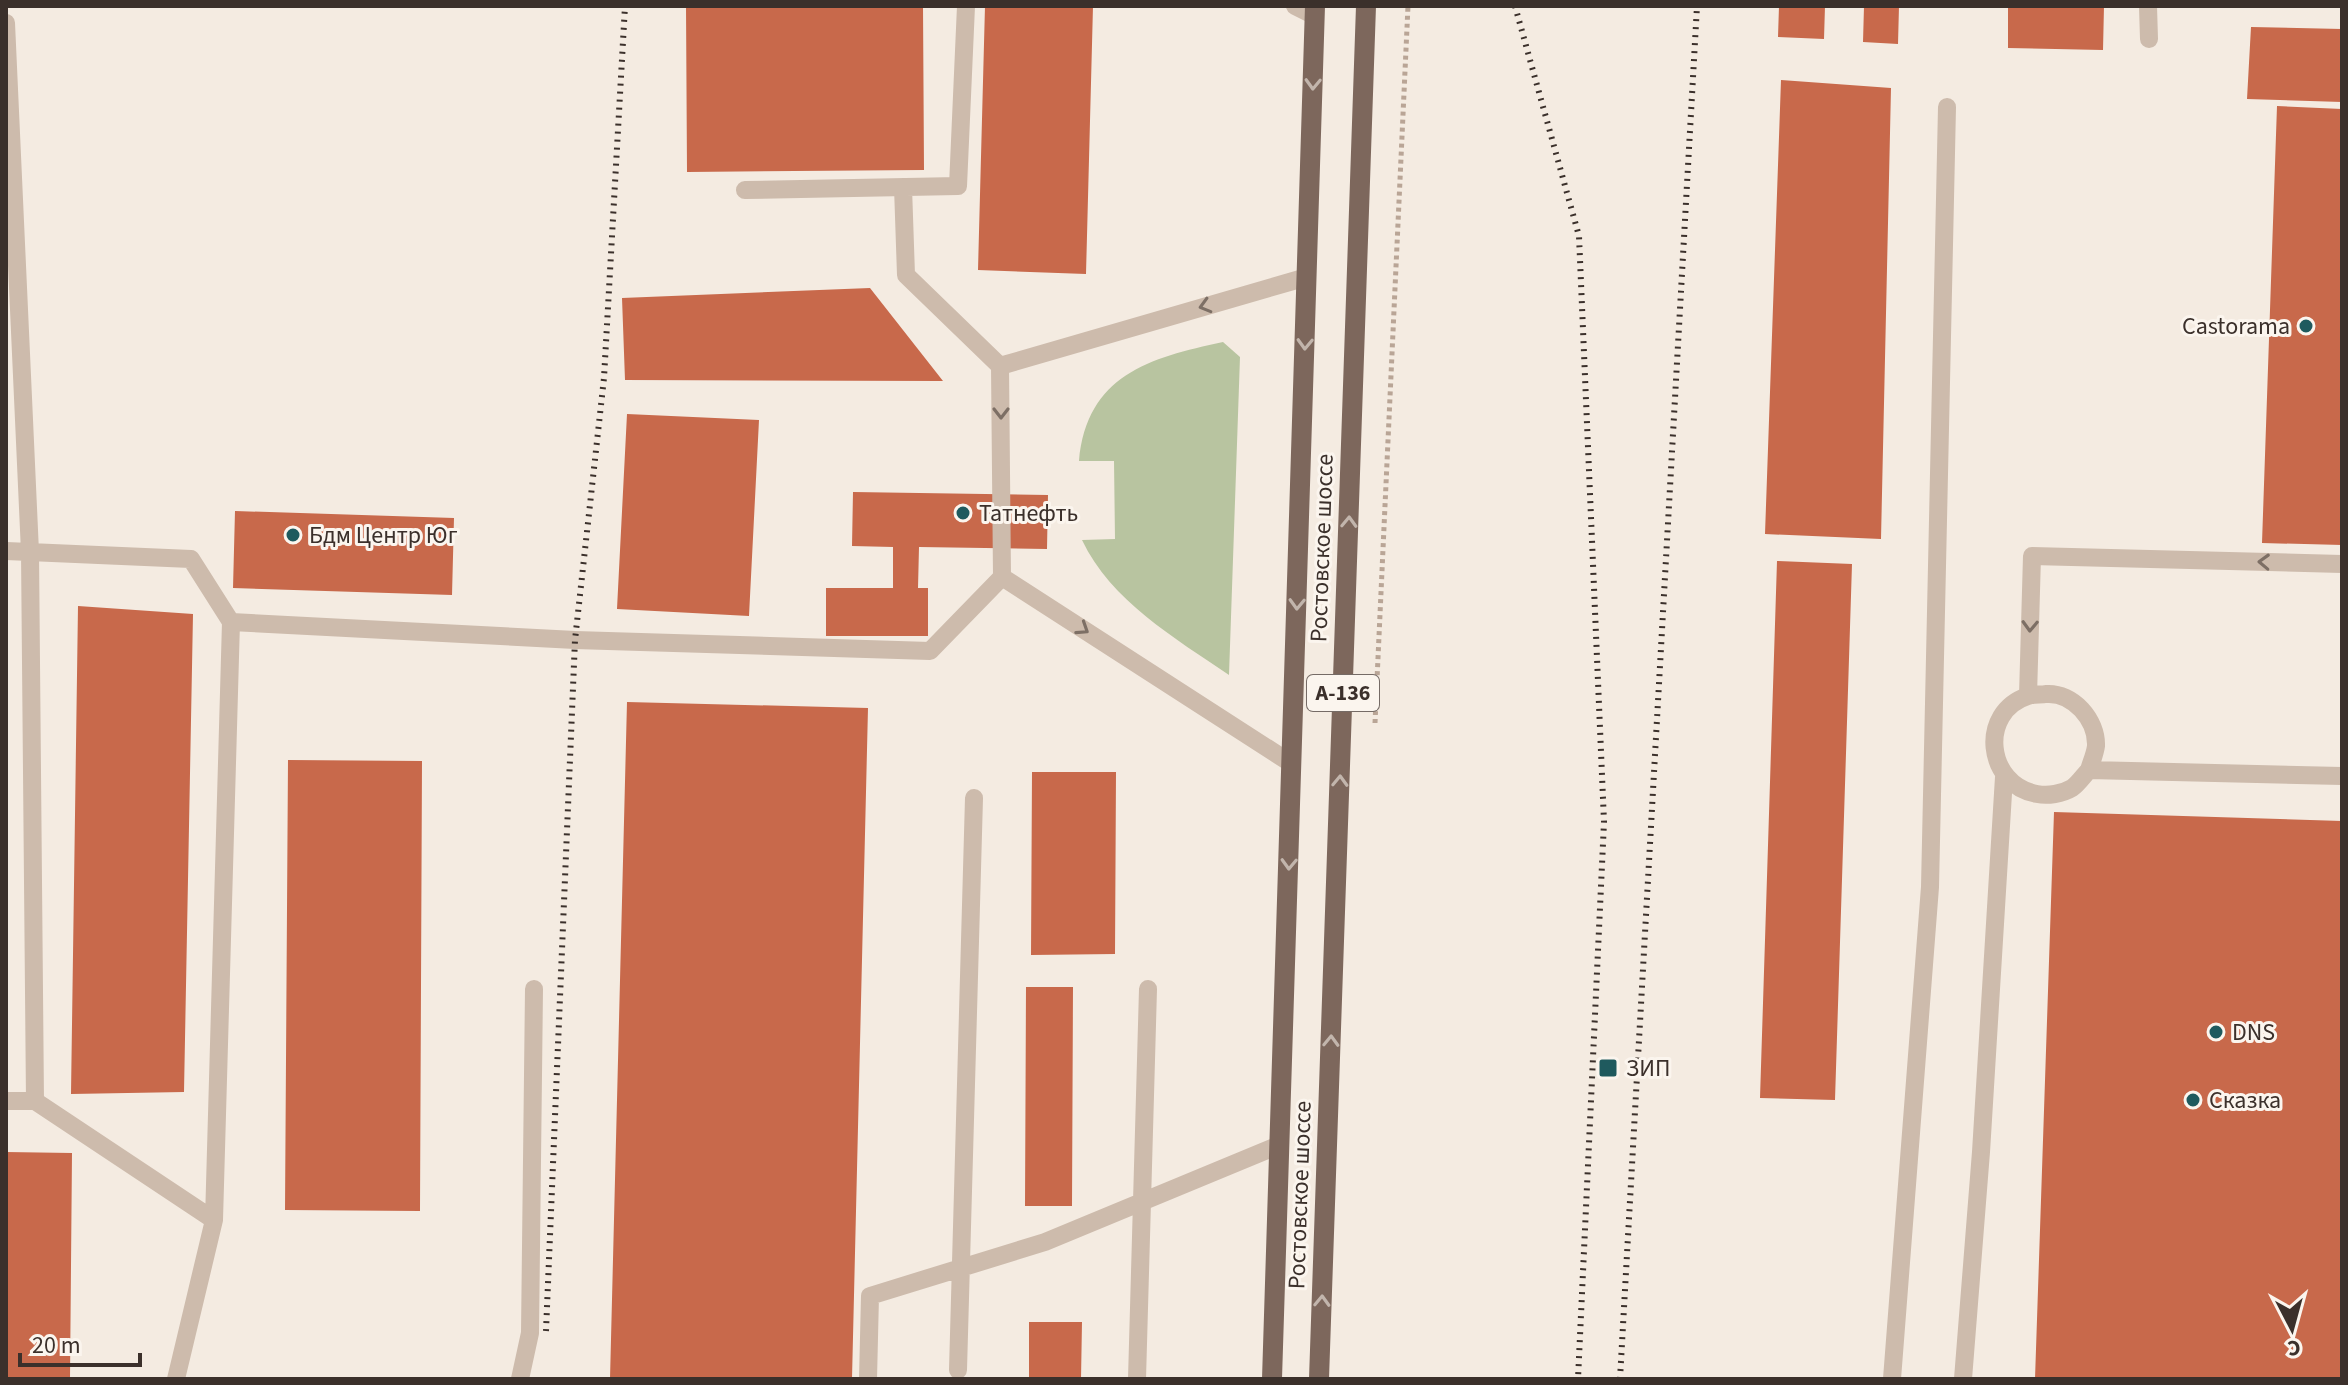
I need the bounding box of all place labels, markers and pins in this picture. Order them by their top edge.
place label: Castorama [2182,309,2290,344]
marker: Castorama [2297,317,2315,335]
place label: Татнефть [979,496,1078,531]
marker: Татнефть [954,504,972,522]
place label: Бдм Центр Юг [309,518,458,553]
marker: Бдм Центр Юг [284,526,302,544]
place label: DNS [2232,1015,2275,1050]
marker: DNS [2207,1023,2225,1041]
place label: ЗИП [1626,1051,1670,1086]
marker: ЗИП [1597,1057,1619,1079]
place label: Сказка [2209,1083,2281,1118]
marker: Сказка [2184,1091,2202,1109]

